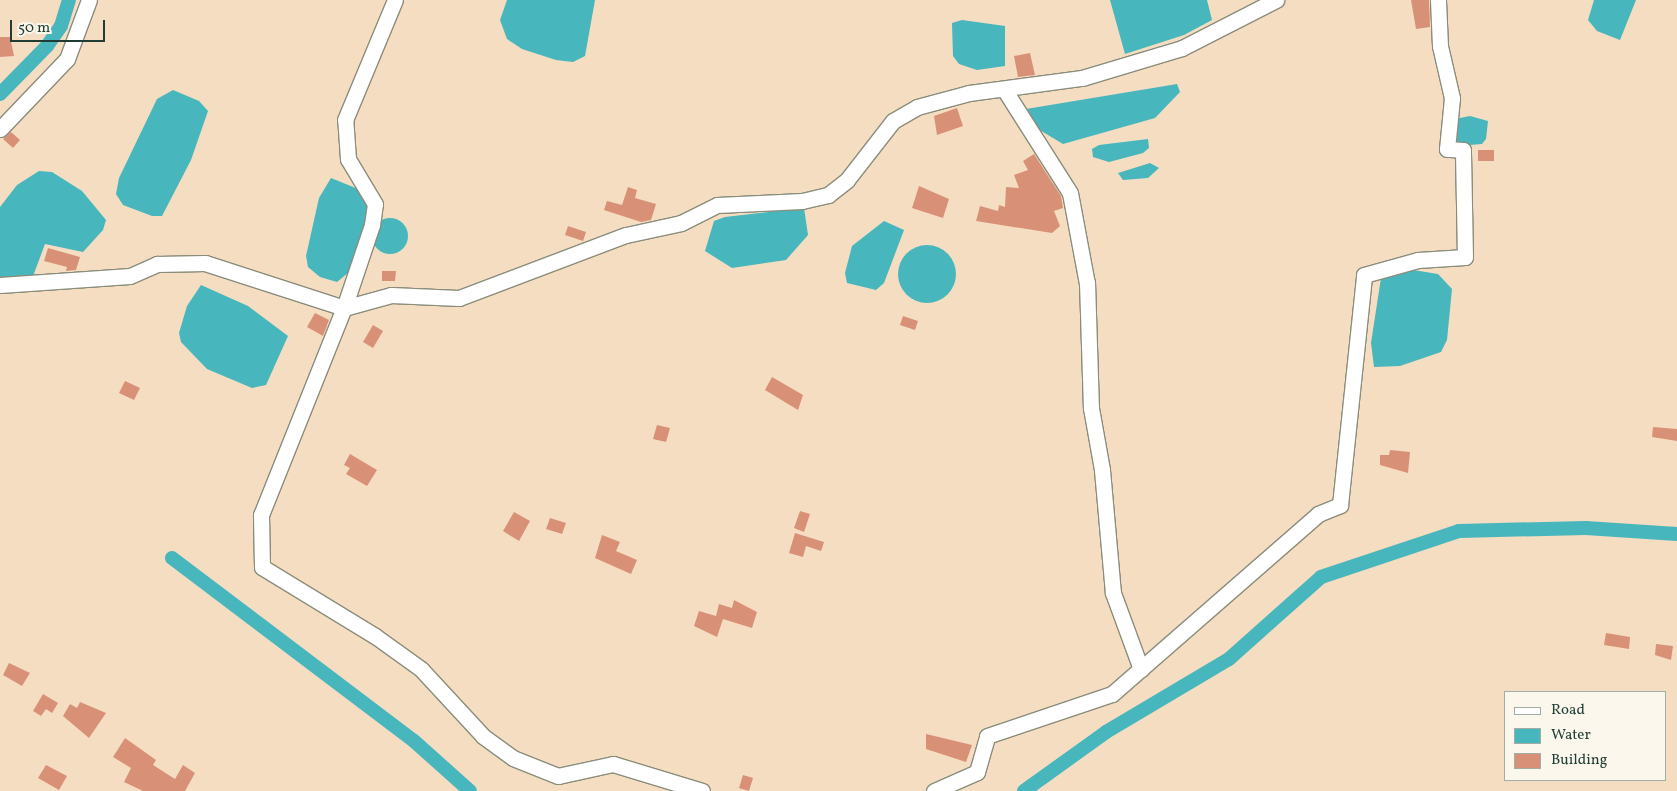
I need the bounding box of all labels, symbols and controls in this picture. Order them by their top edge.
scale bar [12,10,108,42]
text: 50 m [18,18,50,39]
legend [1504,691,1667,781]
text: Road [1551,700,1585,721]
text: Water [1551,725,1591,746]
text: Building [1551,750,1607,771]

